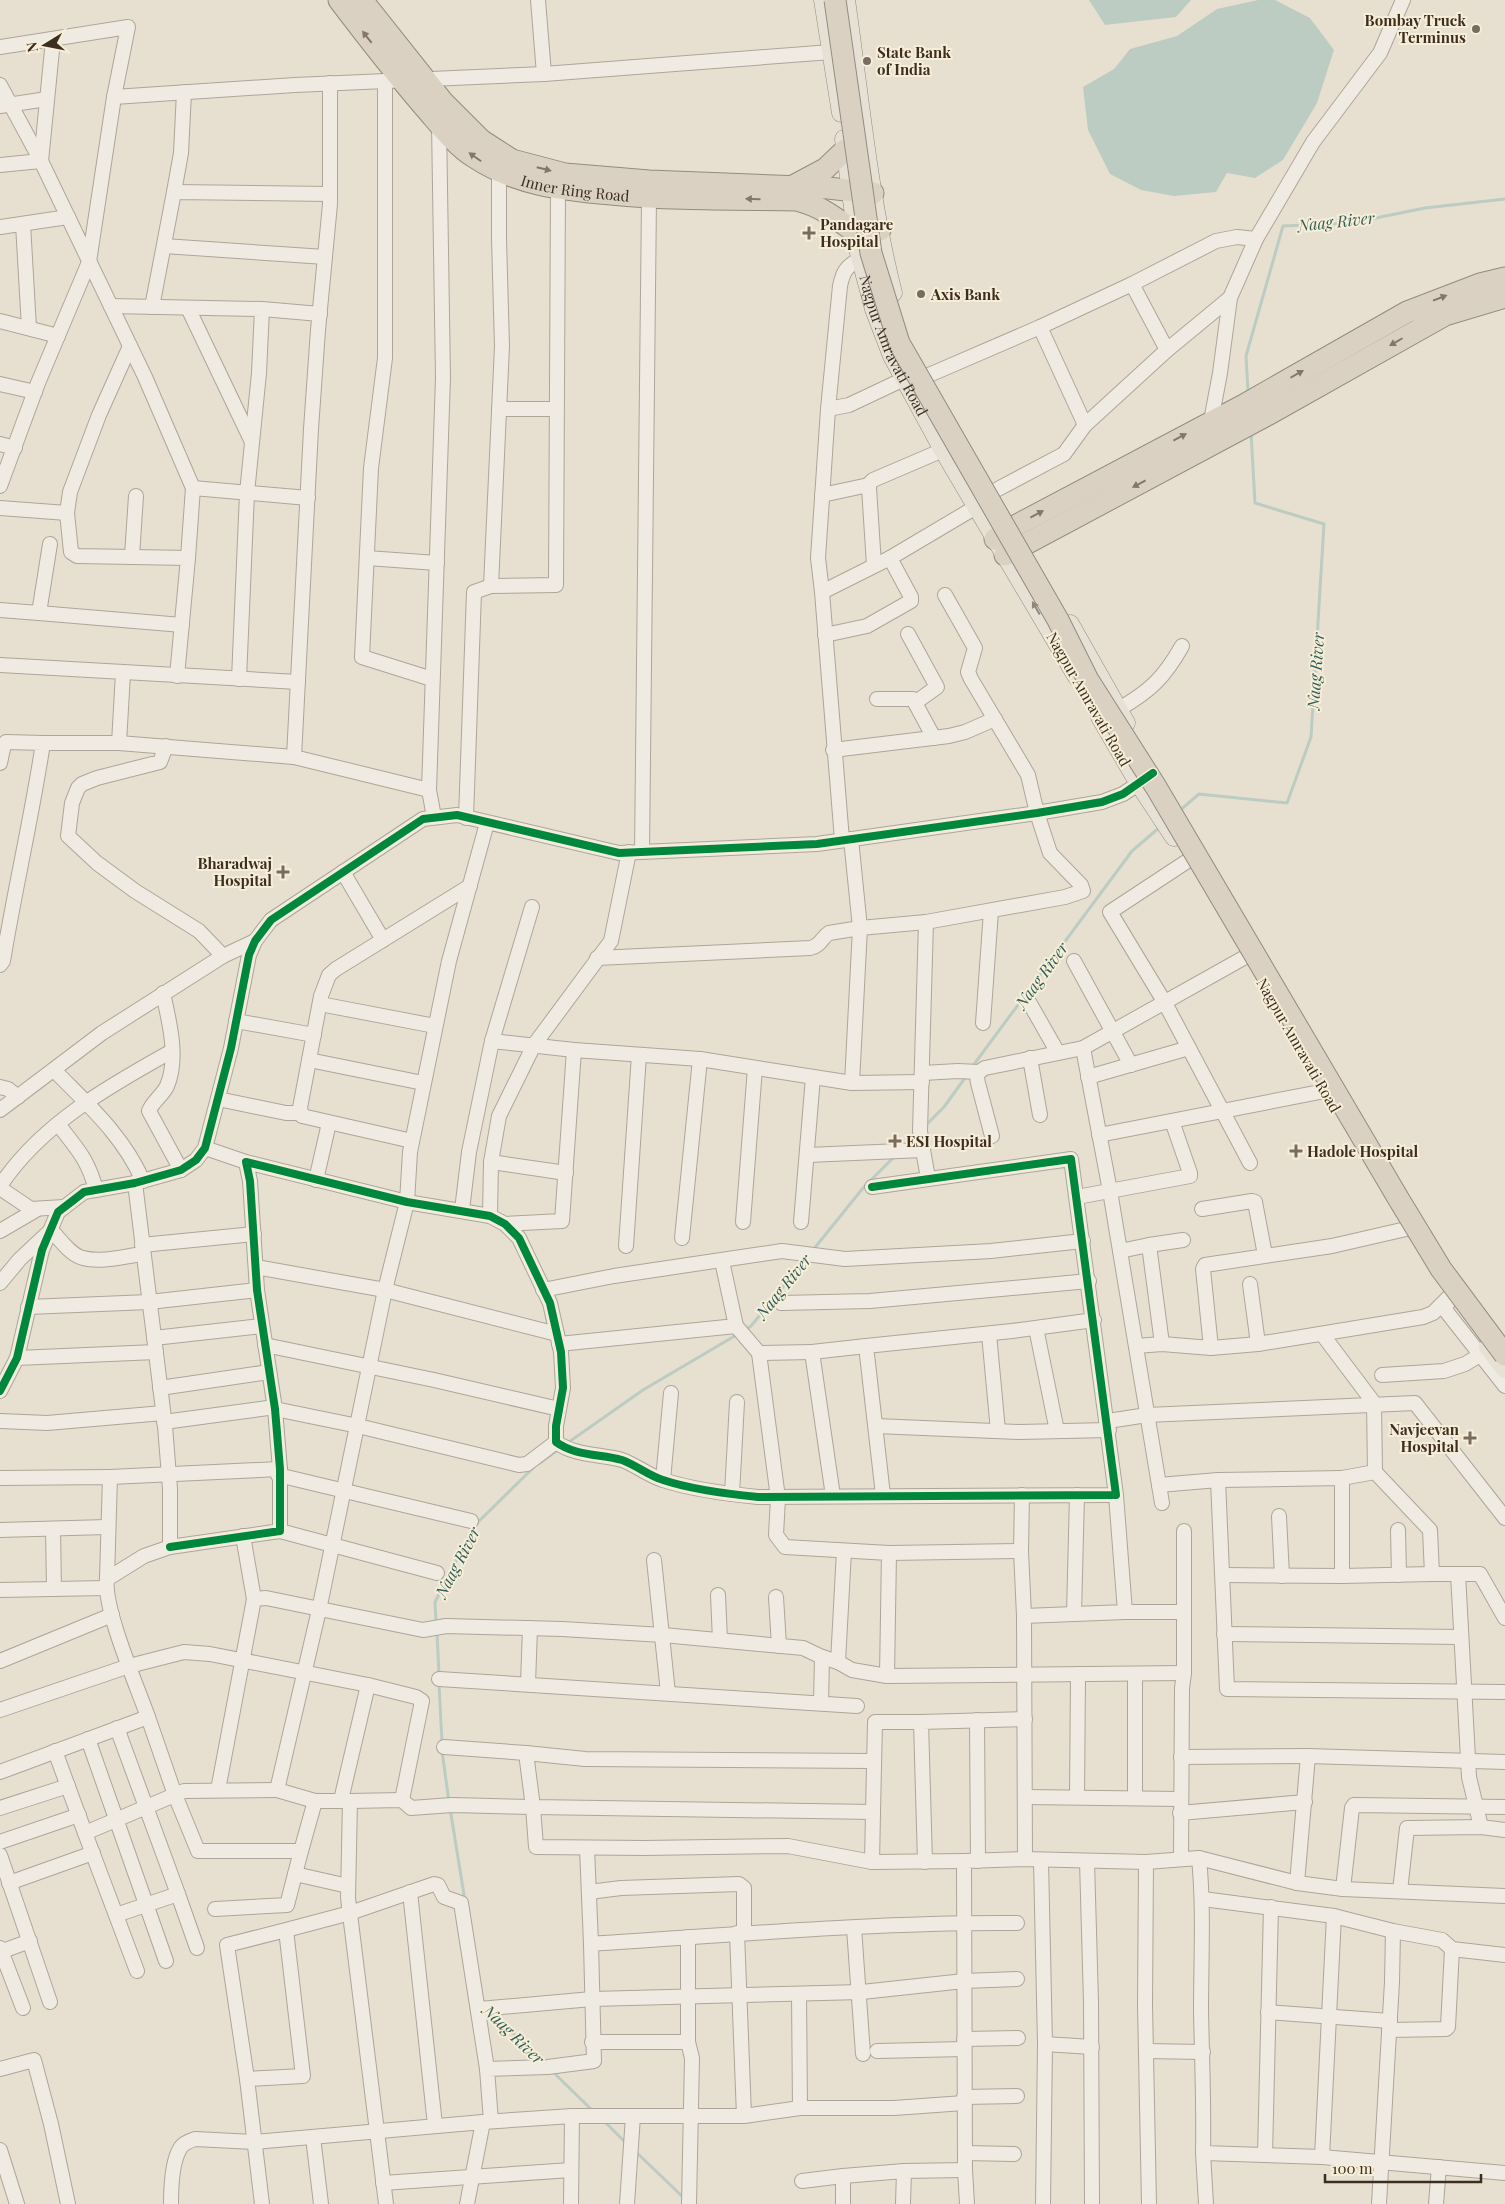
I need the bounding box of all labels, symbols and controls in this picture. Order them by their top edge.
place label: Bombay Truck Terminus [1365,10,1466,47]
north arrow [20,20,70,70]
marker: Bombay Truck Terminus [1470,23,1482,35]
one-way arrow [362,31,373,44]
text: N [21,41,42,54]
place label: State Bank of India [877,42,951,79]
marker: State Bank of India [861,55,873,67]
one-way arrow [469,152,482,162]
one-way arrow [537,165,552,173]
street label: Inner Ring Road [519,170,631,206]
one-way arrow [745,195,761,203]
water label: Naag River [1295,206,1377,236]
place label: Pandagare Hospital [820,214,894,251]
marker: Pandagare Hospital [802,226,816,240]
street label: Nagpur Amravati Road [855,273,933,420]
place label: Axis Bank [930,284,1000,304]
marker: Axis Bank [915,288,927,300]
one-way arrow [1433,294,1448,302]
one-way arrow [1389,337,1402,346]
one-way arrow [1290,370,1304,379]
one-way arrow [1173,433,1187,441]
one-way arrow [1133,479,1146,488]
one-way arrow [1030,510,1044,518]
one-way arrow [1031,601,1040,614]
street label: Nagpur Amravati Road [1042,628,1136,770]
water label: Naag River [1302,631,1328,712]
place label: Bharadwaj Hospital [198,853,272,890]
marker: Bharadwaj Hospital [276,865,290,879]
water label: Naag River [1009,937,1073,1014]
street label: Nagpur Amravati Road [1252,974,1346,1116]
place label: ESI Hospital [906,1131,992,1151]
marker: ESI Hospital [888,1134,902,1148]
place label: Hadole Hospital [1307,1141,1418,1161]
marker: Hadole Hospital [1289,1144,1303,1158]
water label: Naag River [749,1249,816,1324]
place label: Navjeevan Hospital [1389,1419,1460,1456]
marker: Navjeevan Hospital [1463,1431,1477,1445]
water label: Naag River [429,1522,485,1603]
water label: Naag River [478,1998,550,2069]
scale bar [1325,2152,1481,2184]
text: 100 m [1332,2158,1373,2178]

